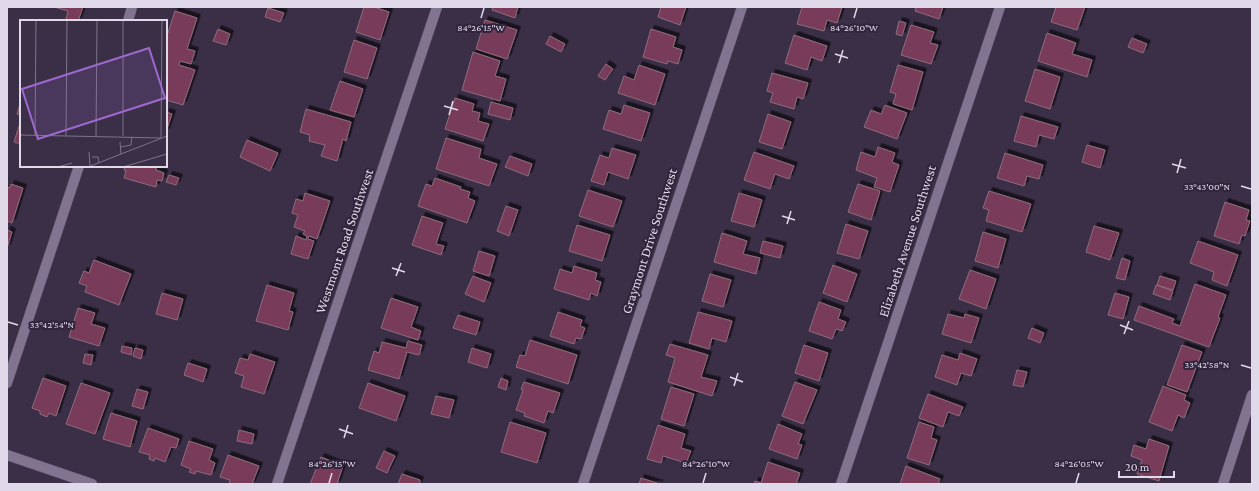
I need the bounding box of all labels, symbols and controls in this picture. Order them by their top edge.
inset map [20,20,167,167]
text: 84°26'15"W [457,22,505,33]
text: 84°26'10"W [830,22,879,33]
street label: Elizabeth Avenue Southwest [875,163,939,319]
street label: Westmont Road Southwest [312,166,376,315]
street label: Graymont Drive Southwest [618,166,680,316]
text: 33°43'00"N [1184,181,1230,192]
text: 33°42'54"N [30,319,75,330]
text: 33°42'58"N [1185,359,1230,370]
scale bar [1119,453,1174,479]
text: 84°26'15"W [308,458,356,469]
text: 84°26'10"W [682,458,731,469]
text: 84°26'05"W [1054,458,1104,469]
text: 20 m [1125,460,1150,474]

